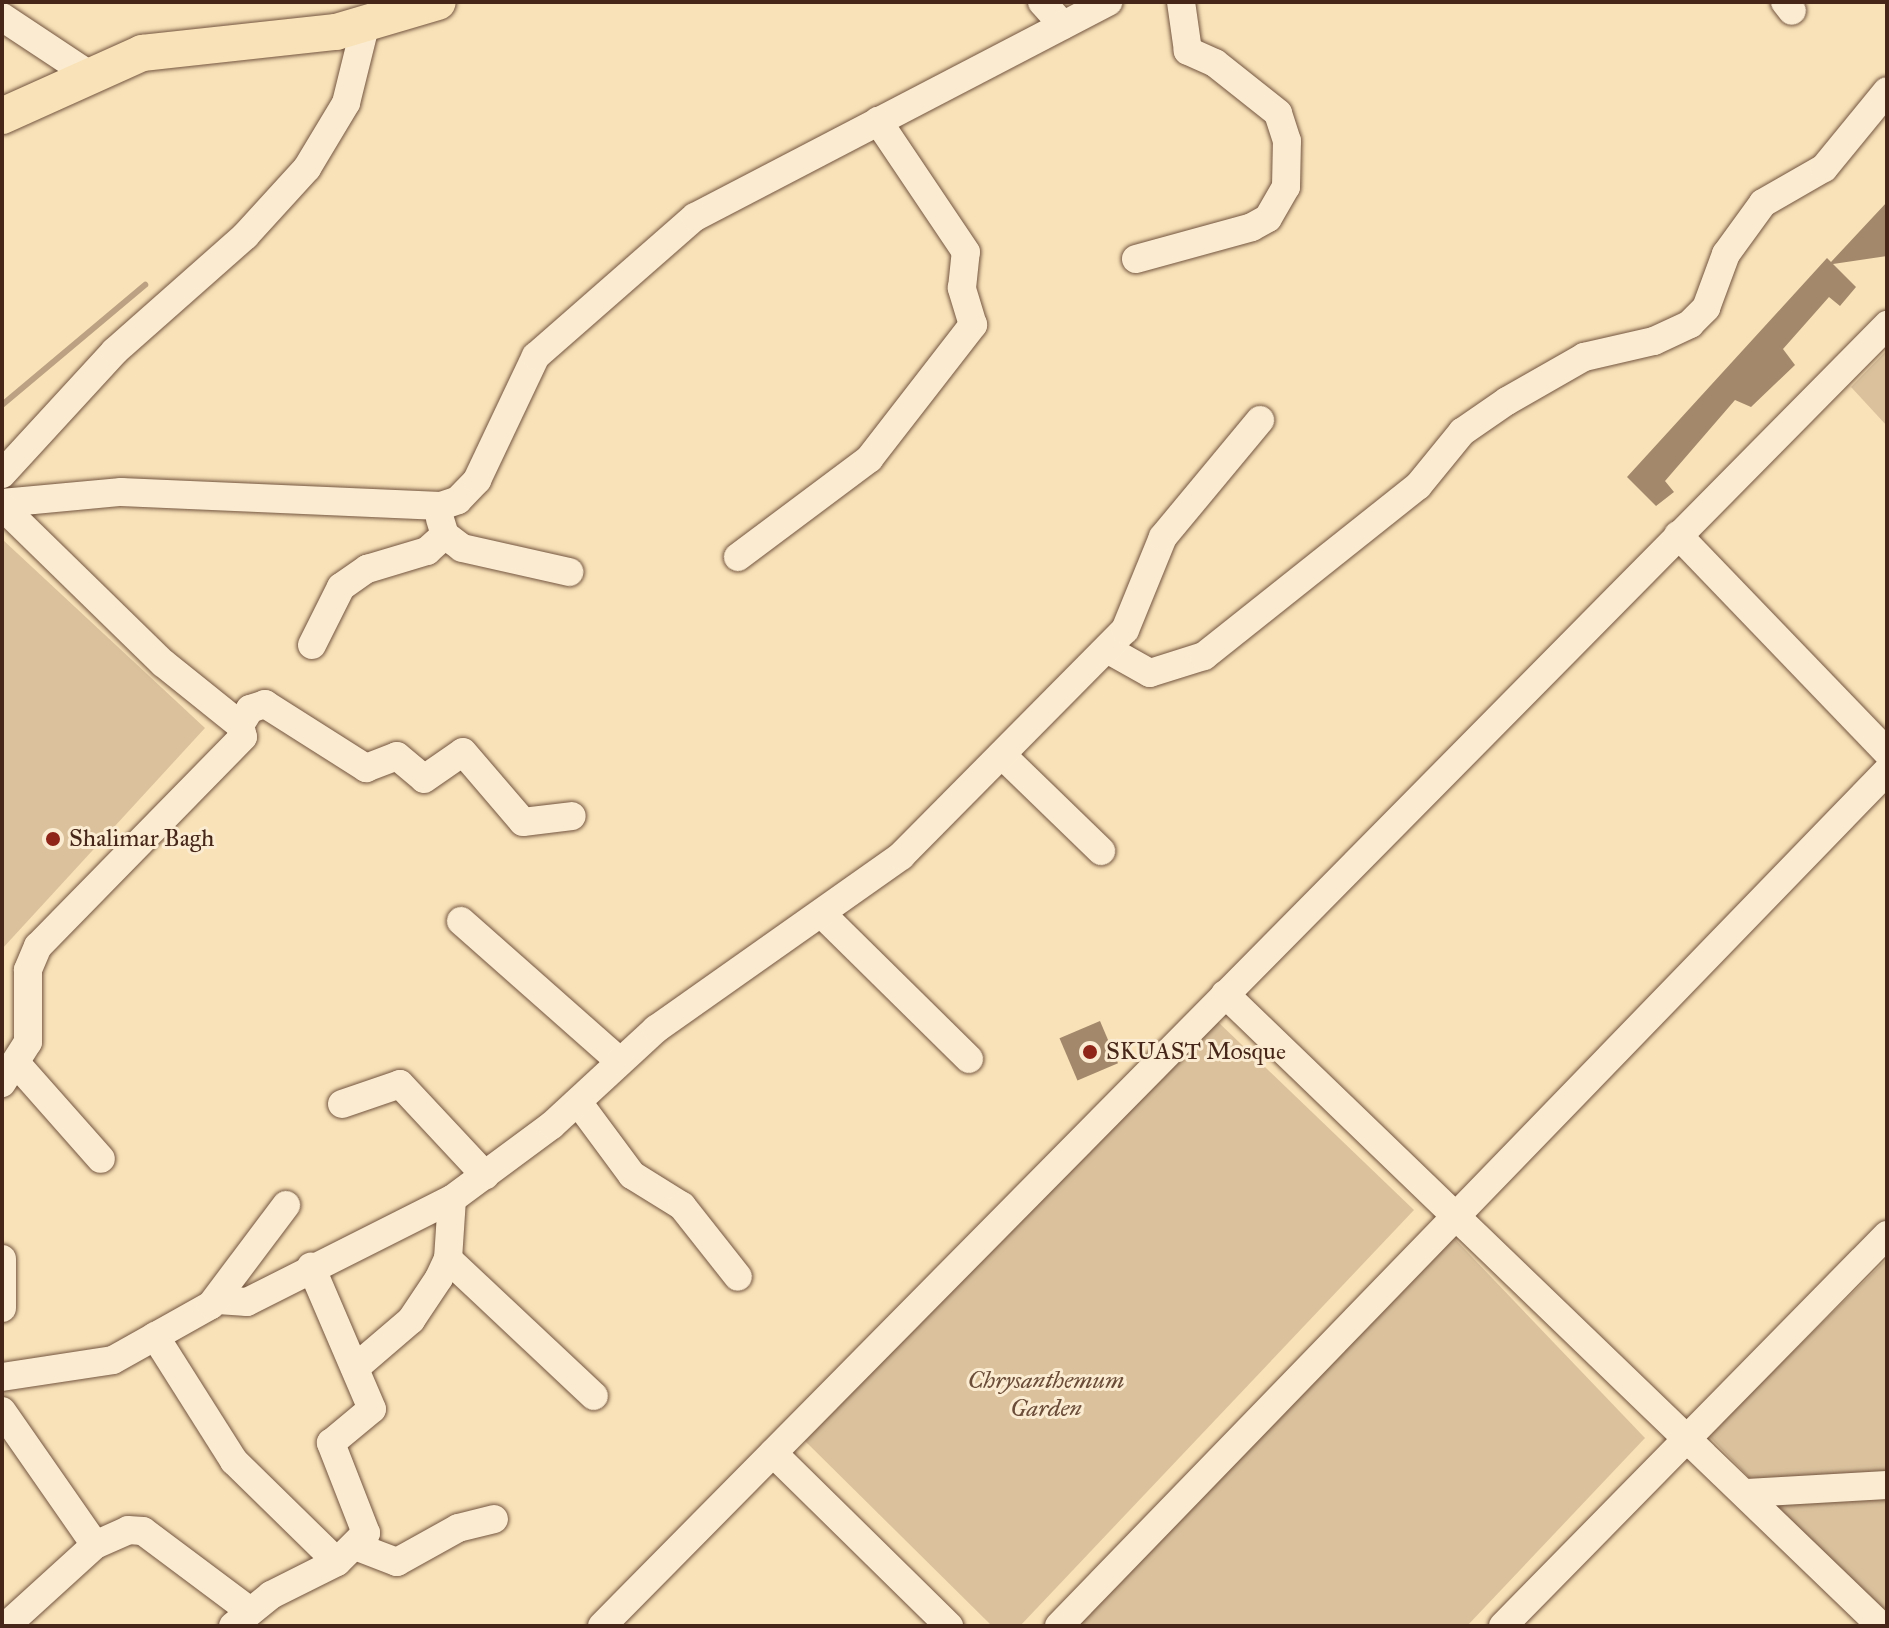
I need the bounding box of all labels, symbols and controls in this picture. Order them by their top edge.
place label: Shalimar Bagh [69,825,214,853]
marker: Shalimar Bagh [44,830,62,848]
place label: SKUAST Mosque [1106,1038,1286,1066]
marker: SKUAST Mosque [1081,1043,1099,1061]
park label: Chrysanthemum Garden [968,1367,1124,1423]

